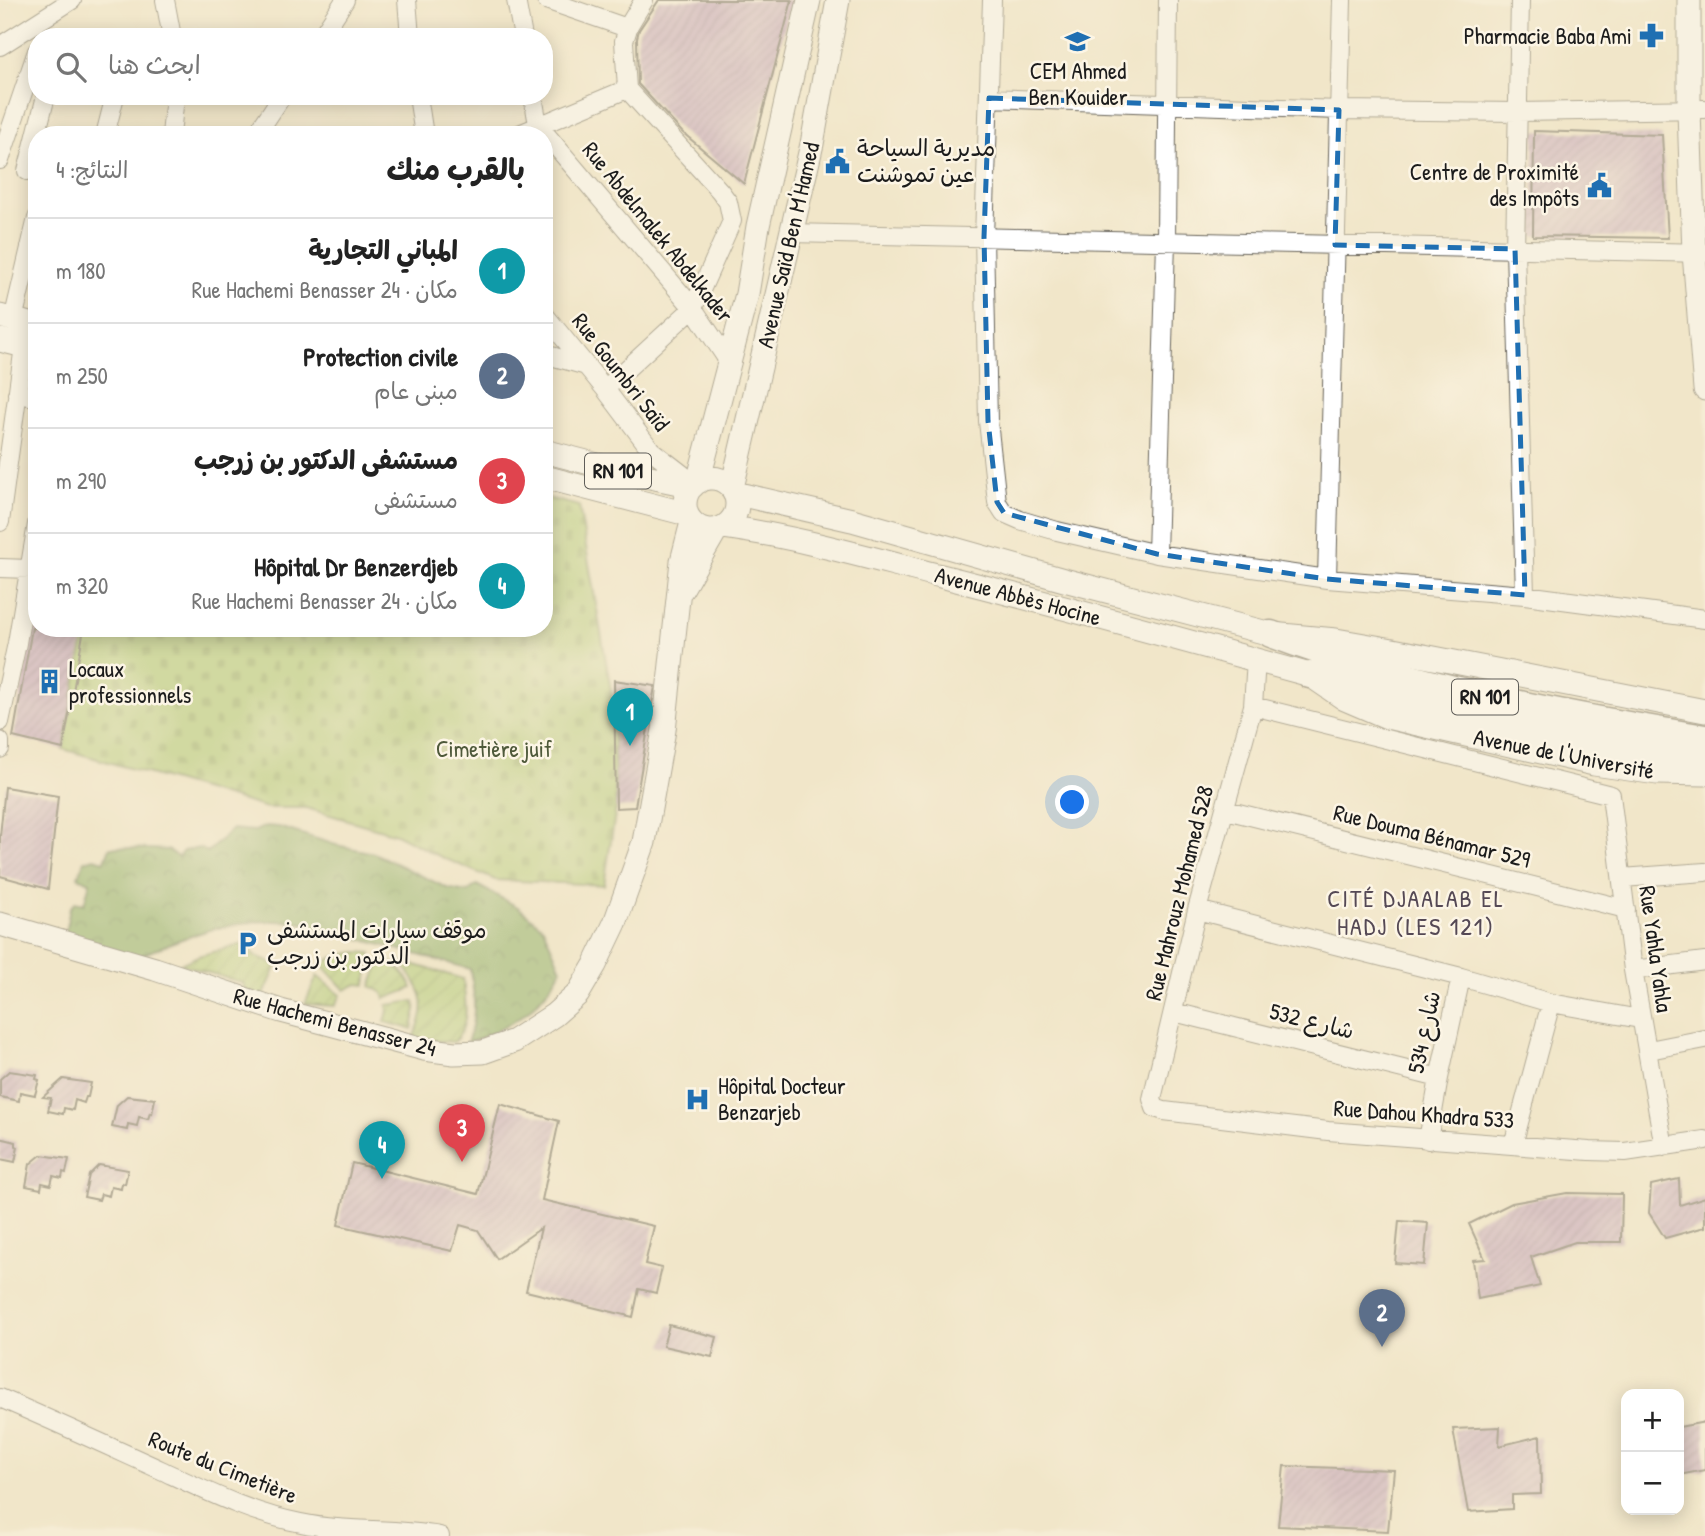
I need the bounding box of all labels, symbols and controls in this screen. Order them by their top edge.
place label: Pharmacie Baba Ami [1464,20,1632,51]
pharmacy icon: Pharmacie Baba Ami [1638,22,1666,50]
school or university icon: CEM Ahmed Ben Kouider [1064,27,1092,55]
search box [28,28,553,105]
text: ابحث هنا [108,47,201,82]
icon: search [52,48,90,86]
place label: CEM Ahmed Ben Kouider [1028,55,1128,112]
place label: مديرية السياحة عين تموشنت [857,132,995,189]
street label: Rue Abdelmalek Abdelkader [576,135,741,329]
street label: Avenue Saïd Ben M'Hamed [749,139,826,351]
public building icon: مديرية السياحة عين تموشنت [823,147,851,175]
text: بالقرب منك [387,149,525,189]
text: النتائج: 4 [56,154,128,185]
place label: Centre de Proximité des Impôts [1410,156,1579,213]
public building icon: Centre de Proximité des Impôts [1585,171,1613,199]
text: المباني التجارية [308,232,458,267]
text: 180 m [56,255,106,286]
text: 1 [498,255,506,286]
text: مكان · Rue Hachemi Benasser 24 [192,274,458,305]
street label: Rue Goumbri Saïd [566,306,677,437]
text: Protection civile [303,339,458,374]
text: 250 m [56,360,108,391]
text: 2 [497,360,507,391]
text: مبنى عام [374,375,458,406]
text: مستشفى الدكتور بن زرجب [194,442,458,477]
road number: RN 101 [585,454,651,489]
text: 290 m [56,465,106,496]
text: 3 [497,465,507,496]
text: مستشفى [374,484,458,515]
text: Hôpital Dr Benzerdjeb [254,549,458,584]
street label: Avenue Abbès Hocine [932,558,1105,633]
text: 320 m [56,570,108,601]
text: 4 [498,570,506,601]
text: مكان · Rue Hachemi Benasser 24 [192,585,458,616]
place label: Locaux professionnels [69,653,192,710]
building icon: Locaux professionnels [35,668,63,696]
road number: RN 101 [1452,680,1518,714]
pin: 1 [607,688,653,746]
street label: Avenue de l'Université [1471,721,1657,786]
park label: Cimetière juif [436,733,553,764]
street label: Rue Mahrouz Mohamed 528 [1137,782,1220,1003]
your location [1055,785,1089,819]
street label: Rue Douma Bénamar 529 [1331,796,1534,875]
district label: CITÉ DJAALAB EL HADJ (LES 121) [1327,882,1505,942]
street label: Rue Yahla Yahla [1632,884,1681,1014]
place label: موقف سيارات المستشفى الدكتور بن زرجب [267,914,487,971]
parking icon: موقف سيارات المستشفى الدكتور بن زرجب [233,929,261,957]
street label: Rue Hachemi Benasser 24 [231,980,440,1063]
street label: 534 شارع [1400,988,1448,1076]
street label: 532 شارع [1266,995,1358,1047]
place label: Hôpital Docteur Benzarjeb [718,1070,846,1127]
hospital icon: Hôpital Docteur Benzarjeb [684,1085,712,1113]
street label: Rue Dahou Khadra 533 [1333,1092,1515,1135]
pin: 3 [439,1104,485,1162]
pin: 4 [359,1121,405,1179]
pin: 2 [1359,1289,1405,1347]
map controls [1621,1389,1684,1515]
button: + [1621,1389,1684,1452]
street label: Route du Cimetière [144,1423,302,1510]
button: − [1621,1452,1684,1515]

